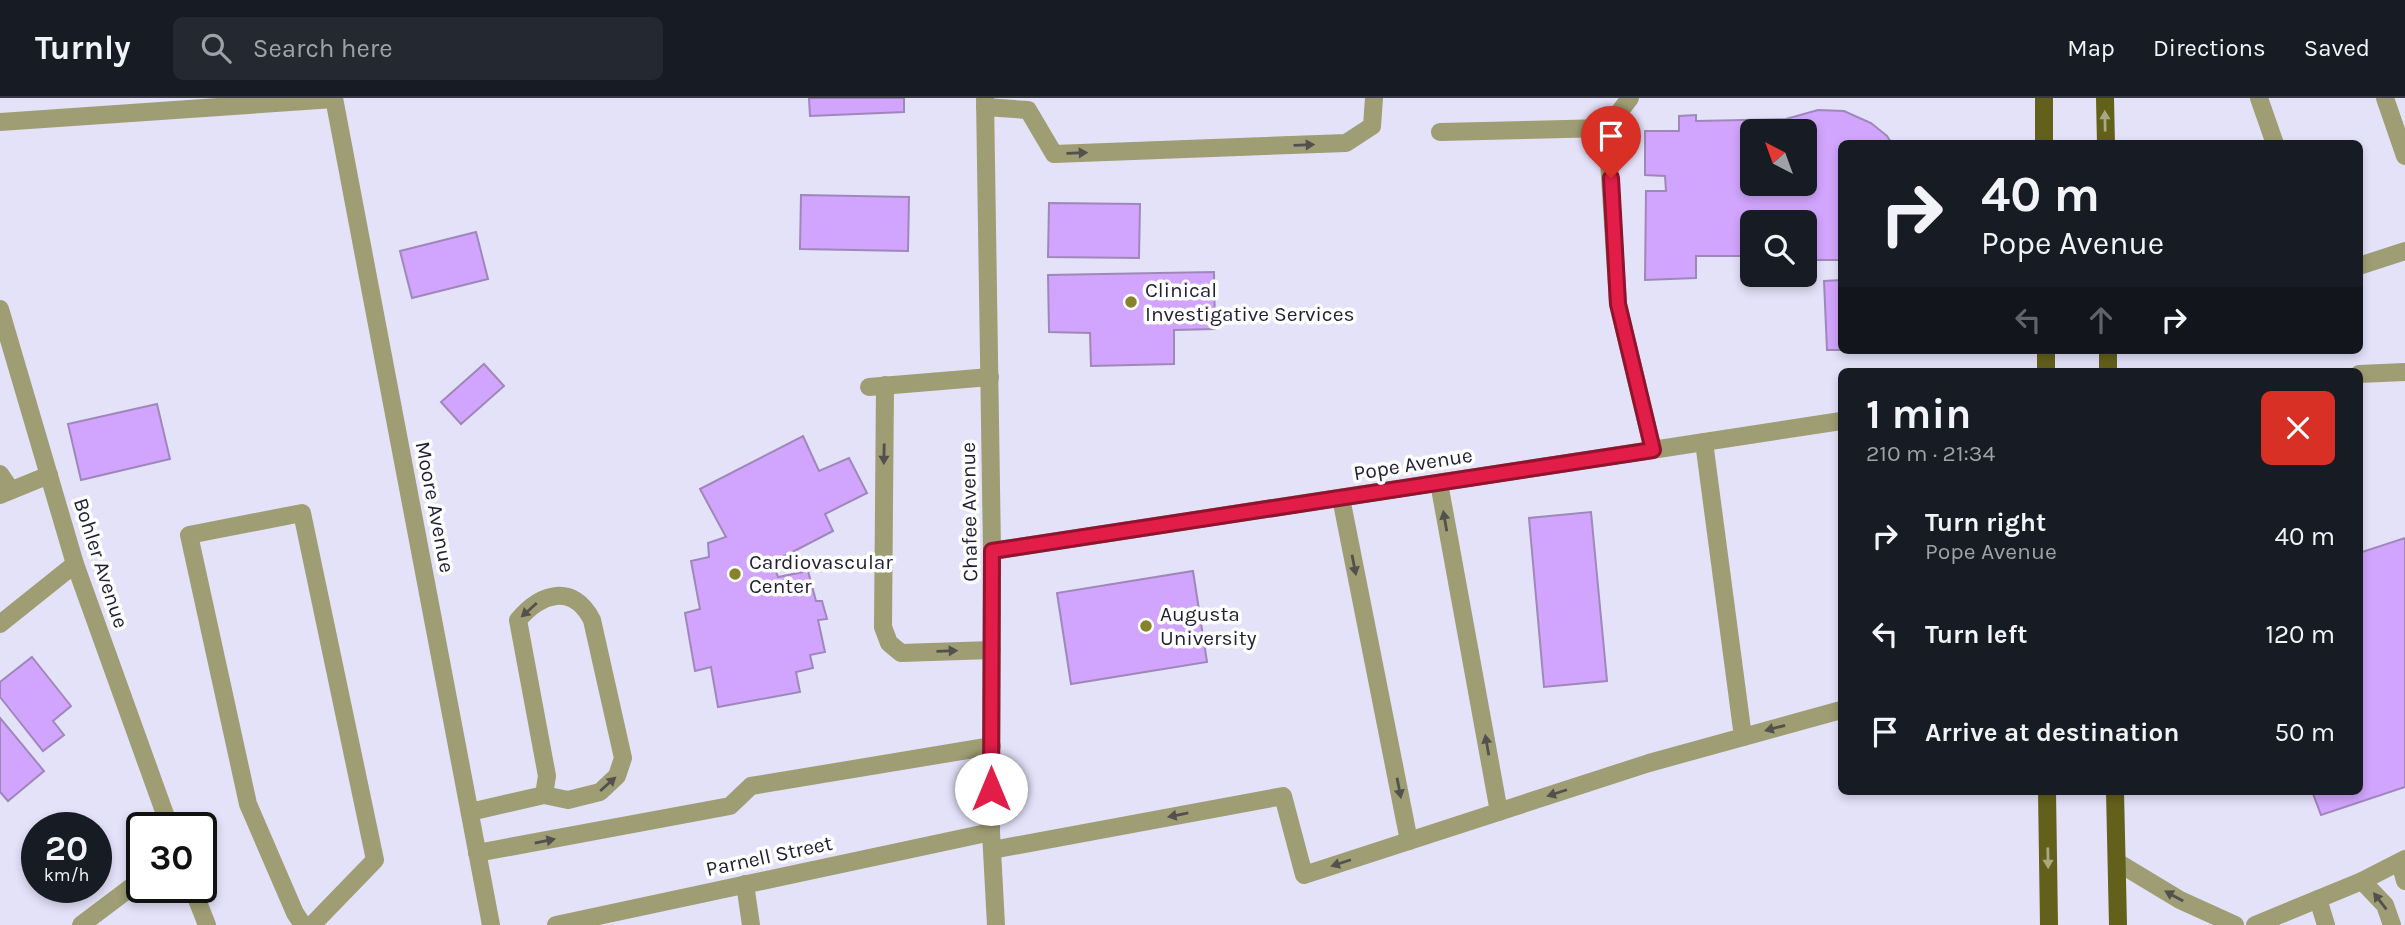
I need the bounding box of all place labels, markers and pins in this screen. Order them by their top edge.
pin [1581,106,1641,178]
place label: Clinical Investigative Services [1145,278,1355,326]
marker: Clinical Investigative Services [1123,294,1139,310]
place label: Cardiovascular Center [749,550,893,598]
marker: Cardiovascular Center [727,566,743,582]
place label: Augusta University [1160,602,1257,650]
marker: Augusta University [1138,618,1154,634]

